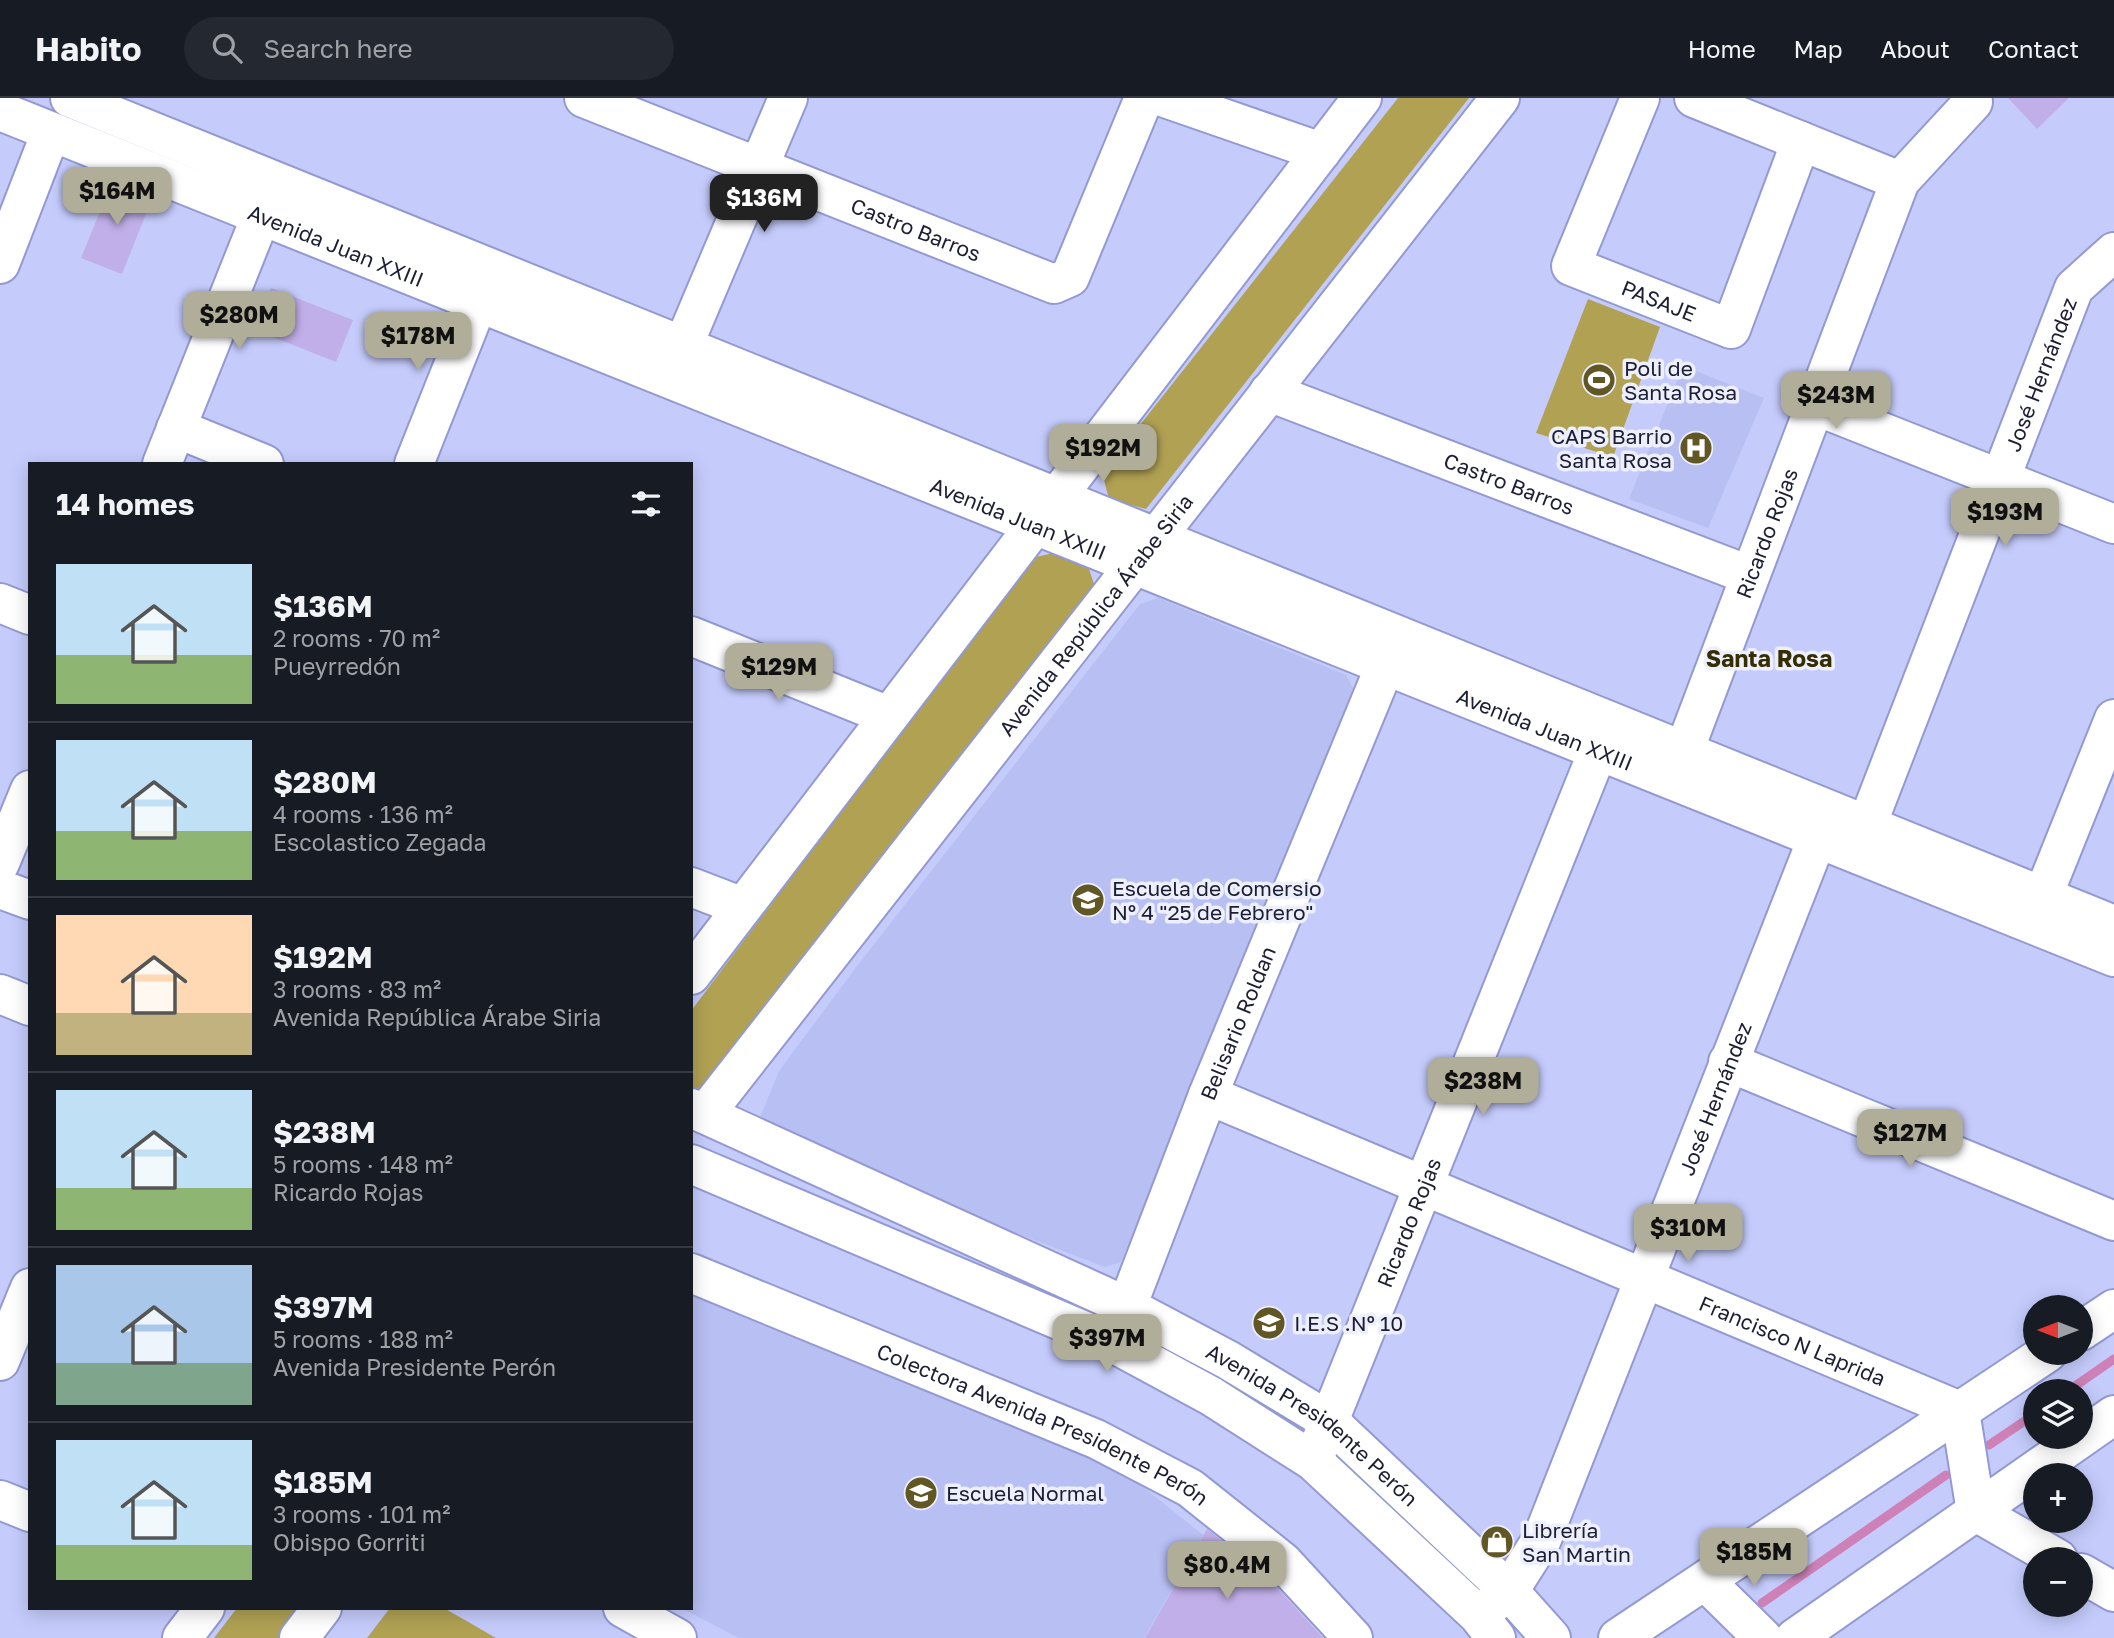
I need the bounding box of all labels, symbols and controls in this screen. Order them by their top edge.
search box [184,17,674,80]
text: Habito [35,29,142,68]
icon: search [208,29,246,67]
text: Search here [264,33,413,64]
text: Home [1688,34,1756,63]
text: Map [1794,34,1843,63]
text: About [1881,34,1950,63]
text: Contact [1988,34,2079,63]
pin: $164M [68,167,166,227]
pin: $136M [715,174,813,234]
text: $164M [79,176,155,204]
text: $136M [726,183,802,211]
street label: Castro Barros [847,192,985,267]
street label: Avenida Juan XXIII [244,199,428,292]
street label: PASAJE [1618,274,1700,327]
pin: $280M [190,292,288,351]
street label: José Hernández [1999,294,2082,455]
text: $280M [199,300,279,328]
pin: $178M [369,313,467,372]
text: $178M [381,321,455,349]
place label: Poli de Santa Rosa [1624,355,1737,405]
sports icon: Poli de Santa Rosa [1580,361,1618,399]
pin: $243M [1787,372,1885,431]
text: $243M [1797,380,1875,408]
place label: CAPS Barrio Santa Rosa [1551,423,1672,473]
pin: $192M [1054,424,1152,484]
hospital icon: CAPS Barrio Santa Rosa [1677,429,1715,467]
text: $192M [1065,433,1141,461]
street label: Castro Barros [1440,447,1578,520]
street label: Ricardo Rojas [1730,464,1803,602]
street label: Avenida Juan XXIII [927,472,1110,565]
icon: filters [627,485,665,523]
text: 14 homes [56,486,195,522]
street label: Avenida República Árabe Siria [993,489,1198,741]
pin: $193M [1956,489,2054,548]
text: $193M [1967,497,2043,525]
text: $136M [273,588,373,624]
icon: home [112,592,196,676]
text: 2 rooms · 70 m² [273,624,440,652]
pin: $129M [730,644,828,703]
district label: Santa Rosa [1706,644,1832,672]
text: Pueyrredón [273,652,401,680]
text: $129M [741,652,817,680]
street label: Avenida Juan XXIII [1453,682,1637,776]
text: $280M [273,764,377,800]
icon: home [112,768,196,852]
text: 4 rooms · 136 m² [273,800,453,828]
text: Escolastico Zegada [273,828,487,856]
place label: Escuela de Comersio Nº 4 "25 de Febrero" [1112,875,1322,925]
school or university icon: Escuela de Comersio Nº 4 "25 de Febrero" [1069,881,1107,919]
text: $192M [273,939,373,975]
street label: Belisario Roldan [1194,942,1281,1104]
icon: home [112,943,196,1027]
text: 3 rooms · 83 m² [273,975,441,1003]
text: Avenida República Árabe Siria [273,1003,601,1031]
street label: José Hernández [1673,1018,1757,1179]
pin: $238M [1434,1058,1532,1117]
text: $238M [1444,1066,1522,1094]
pin: $127M [1861,1110,1959,1169]
text: $238M [273,1114,376,1150]
icon: home [112,1118,196,1202]
text: $127M [1873,1118,1947,1146]
text: 5 rooms · 148 m² [273,1150,453,1178]
street label: Ricardo Rojas [1371,1154,1446,1291]
text: Ricardo Rojas [273,1178,423,1206]
pin: $310M [1639,1204,1737,1264]
text: $310M [1650,1213,1726,1241]
text: $397M [273,1289,374,1325]
street label: Francisco N Laprida [1695,1290,1890,1391]
icon: home [112,1293,196,1377]
north arrow [2023,1295,2093,1365]
map controls [2023,1295,2093,1617]
school or university icon: I.E.S .Nº 10 [1250,1304,1288,1342]
place label: I.E.S .Nº 10 [1294,1310,1403,1336]
pin: $397M [1058,1314,1156,1374]
text: $397M [1068,1323,1146,1351]
text: 5 rooms · 188 m² [273,1325,453,1353]
street label: Colectora Avenida Presidente Perón [873,1338,1214,1511]
street label: Avenida Presidente Perón [1202,1338,1424,1511]
text: Avenida Presidente Perón [273,1353,556,1381]
button: layers [2023,1379,2093,1449]
button: + [2023,1463,2093,1533]
text: $185M [273,1464,373,1500]
icon: home [112,1468,196,1552]
school or university icon: Escuela Normal [902,1474,940,1512]
place label: Escuela Normal [946,1480,1104,1506]
text: 3 rooms · 101 m² [273,1500,450,1528]
place label: Librería San Martin [1522,1517,1631,1567]
shop icon: Librería San Martin [1478,1523,1516,1561]
text: Obispo Gorriti [273,1528,426,1556]
pin: $185M [1705,1528,1803,1588]
text: $185M [1716,1537,1792,1565]
pin: $80.4M [1170,1542,1284,1601]
button: − [2023,1547,2093,1617]
text: $80.4M [1183,1550,1271,1578]

